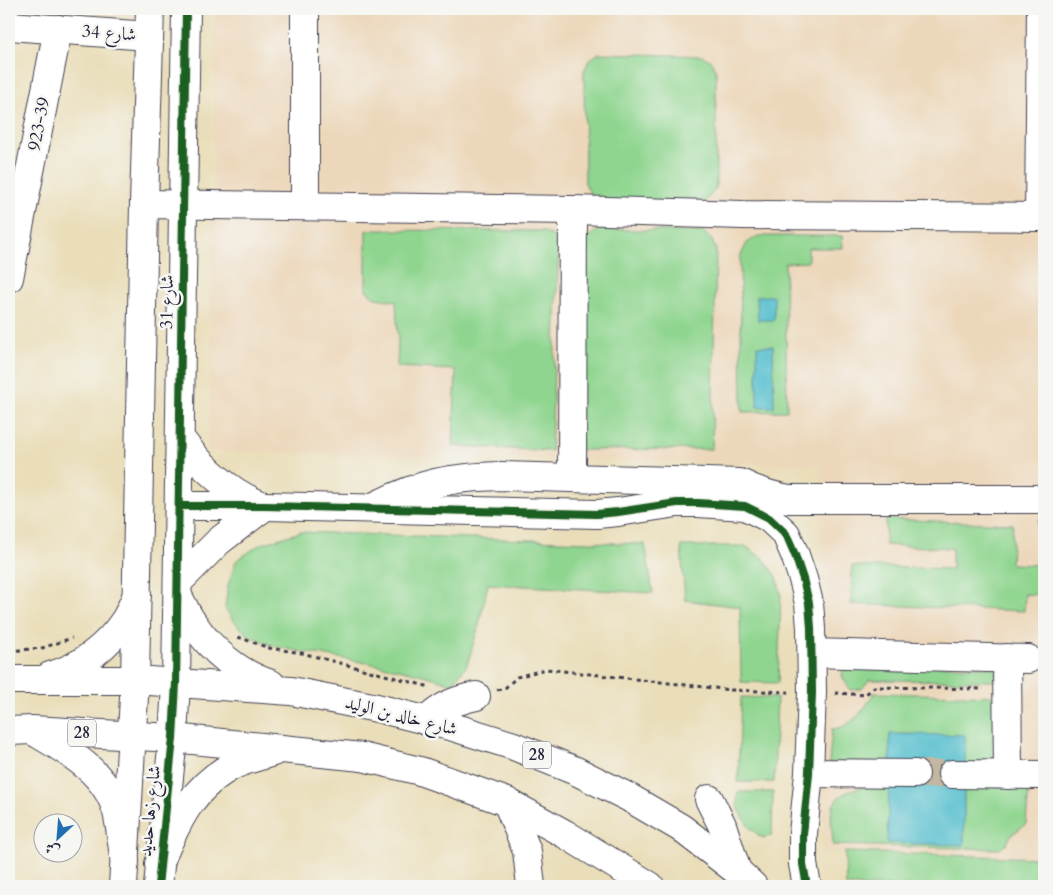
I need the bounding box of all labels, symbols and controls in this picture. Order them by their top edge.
street label: شارع 34 [81,19,137,49]
street label: 923-39 [22,95,56,153]
street label: شارع 31 [154,275,182,330]
street label: شارع خالد بن الوليد [342,690,460,744]
road number: 28 [68,720,96,746]
road number: 28 [523,742,551,768]
street label: شارع زها حديد [133,764,169,858]
north arrow [32,812,82,862]
text: ش [42,838,63,861]

